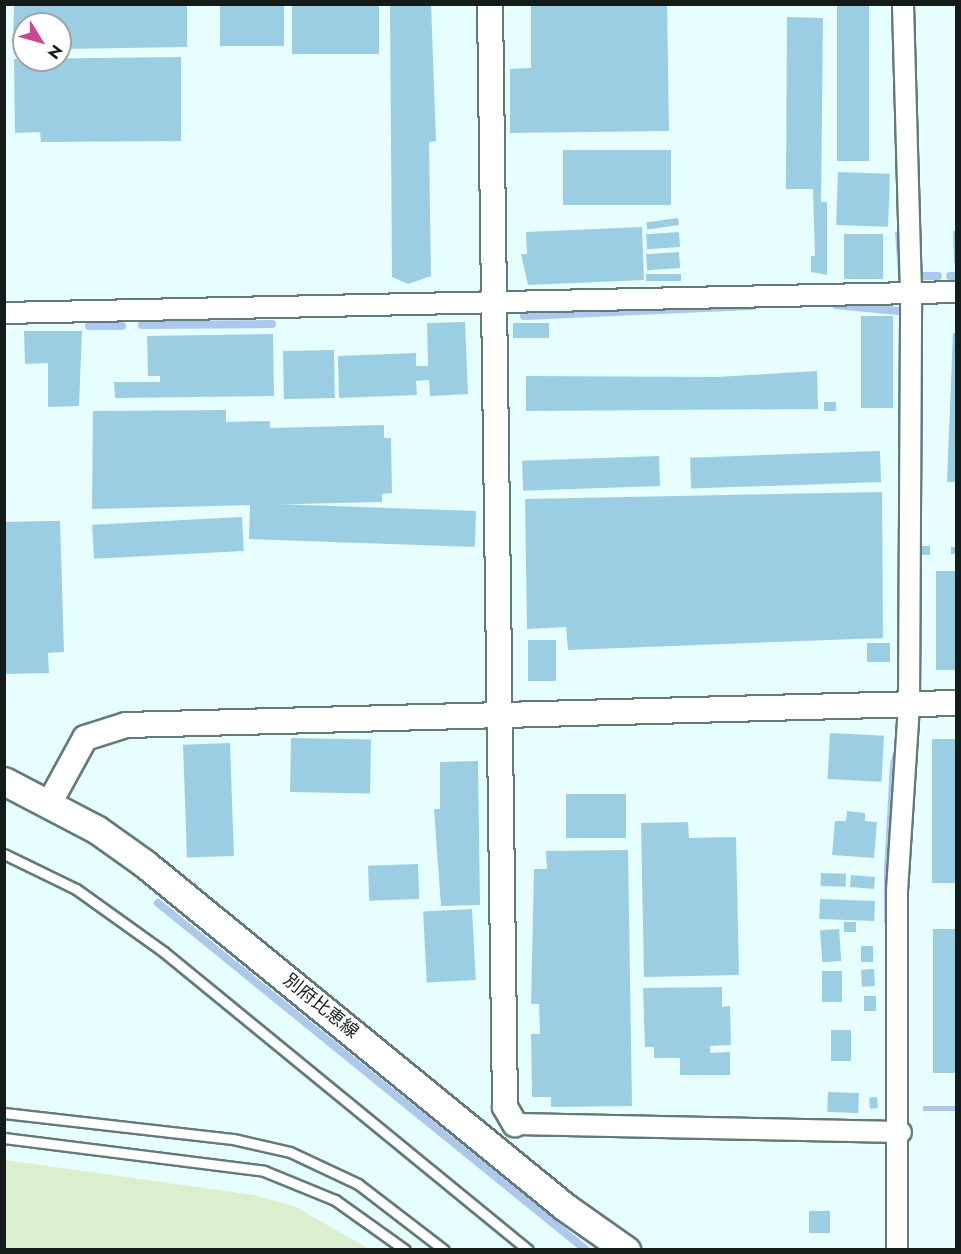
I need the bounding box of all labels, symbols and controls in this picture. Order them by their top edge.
north arrow [12,12,72,72]
text: N [42,40,68,64]
street label: 別府比恵線 [279,969,363,1043]

